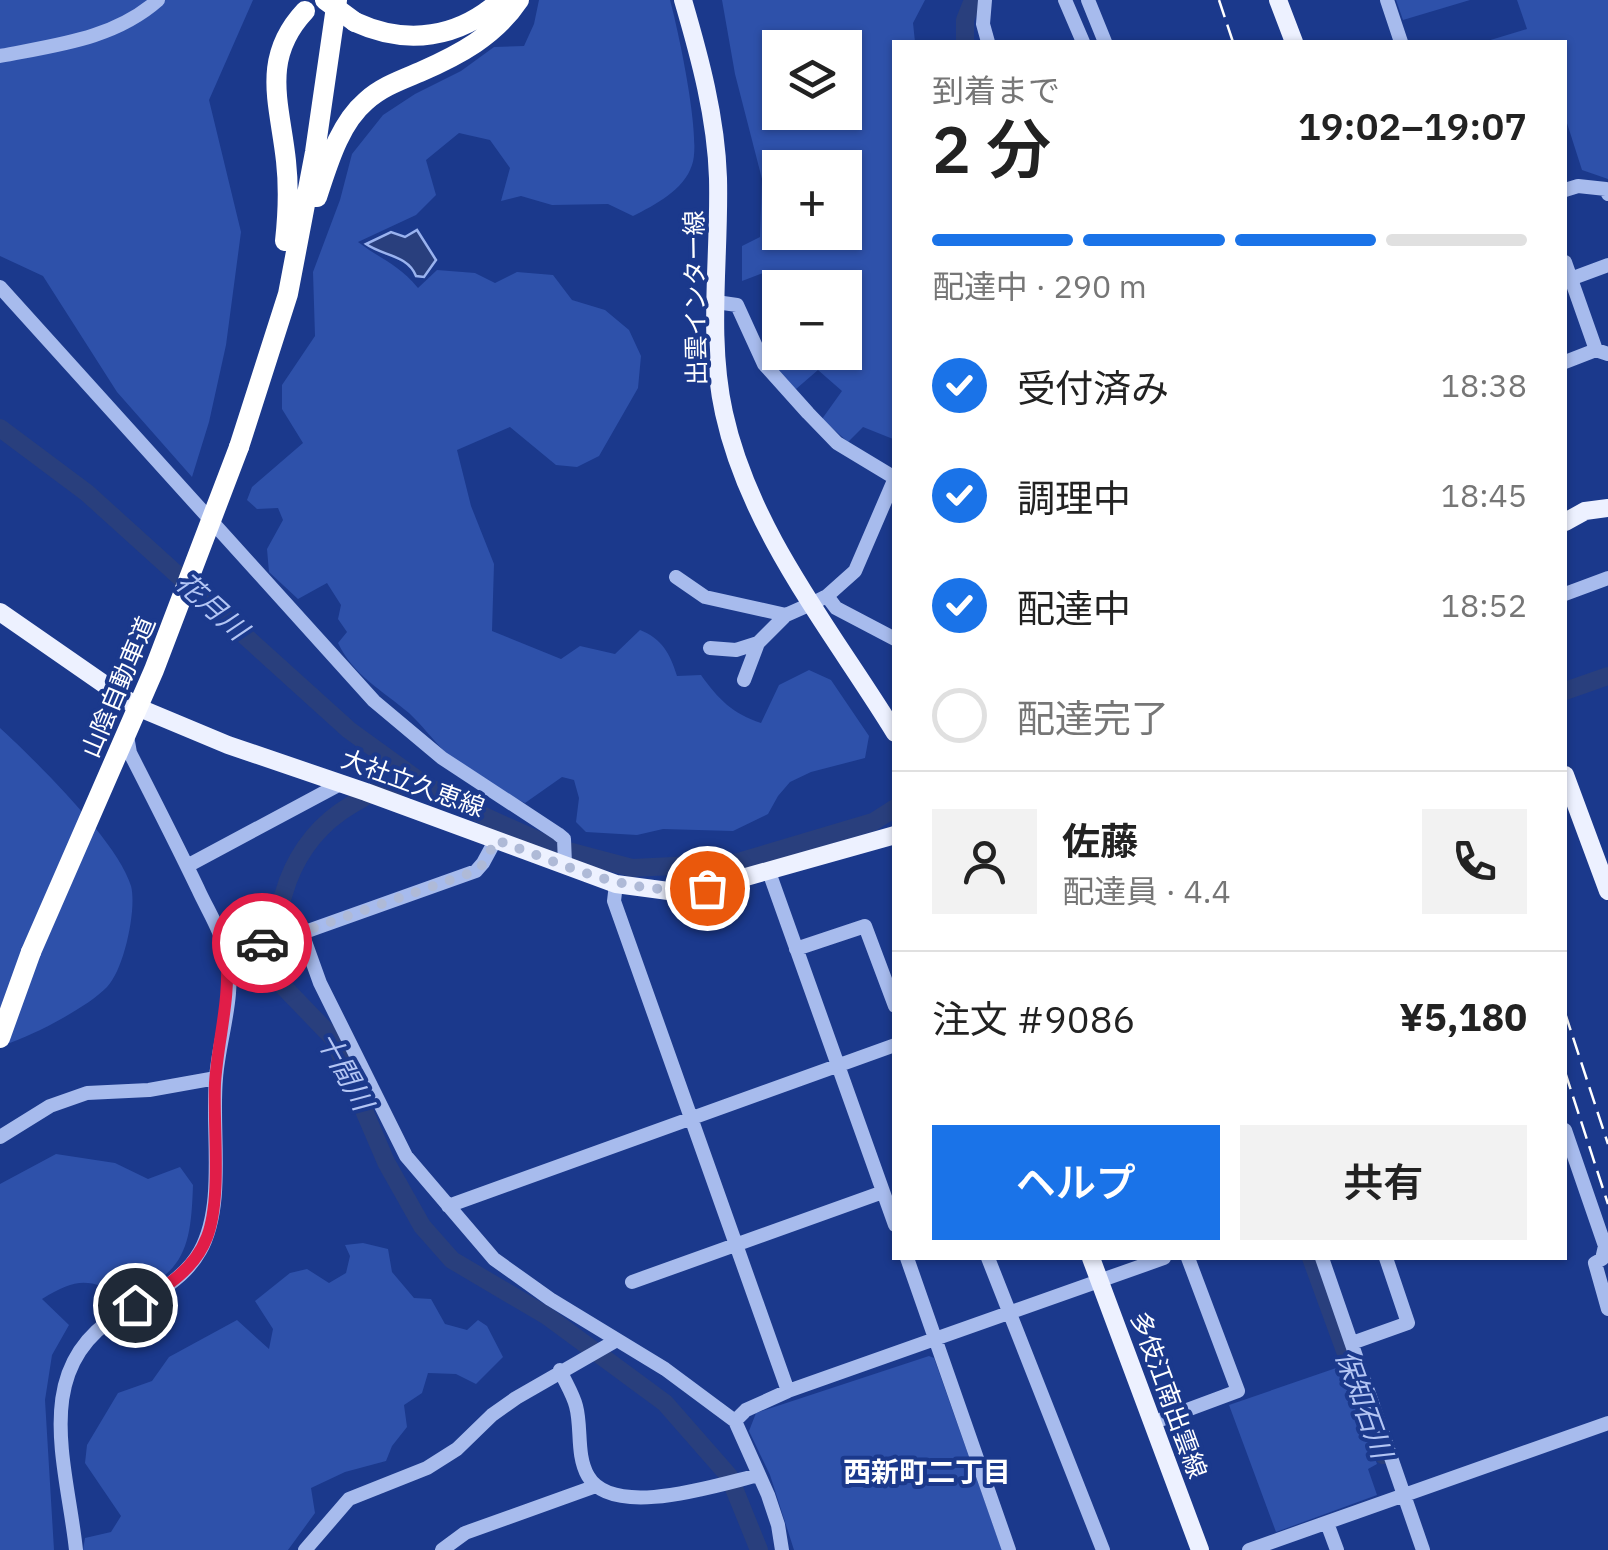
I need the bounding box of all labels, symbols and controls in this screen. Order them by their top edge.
map controls [762,30,862,370]
button: layers [762,30,862,130]
text: 到着まで [932,69,1060,111]
text: 19:02–19:07 [1298,101,1527,150]
text: 2 分 [932,106,1051,191]
button: + [762,150,862,250]
street label: 出雲インター線 [676,210,713,386]
text: 配達中 · 290 m [932,265,1147,307]
button: − [762,270,862,370]
icon: check [932,358,987,413]
text: 受付済み [1017,363,1169,412]
text: 18:38 [1441,364,1527,406]
icon: check [932,468,987,523]
text: 調理中 [1017,473,1131,522]
text: 18:45 [1441,474,1527,516]
water label: 花月川 [169,564,258,649]
icon: check [932,578,987,633]
text: 配達中 [1017,583,1131,632]
text: 18:52 [1441,584,1527,626]
street label: 山陰自動車道 [73,611,162,762]
text: 配達完了 [1017,693,1169,742]
street label: 大社立久恵線 [337,741,489,824]
button: person [932,809,1037,914]
button: phone [1422,809,1527,914]
text: 佐藤 [1062,816,1138,865]
pin [665,846,750,931]
icon: bag [680,861,735,916]
text: 配達員 · 4.4 [1062,870,1231,912]
courier [212,893,312,993]
icon: car [235,916,290,971]
text: ¥5,180 [1399,992,1527,1041]
text: 注文 #9086 [932,994,1135,1043]
water label: 十間川 [309,1025,383,1119]
button: ヘルプ [932,1125,1220,1240]
button: 共有 [1240,1125,1527,1240]
pin [93,1263,178,1348]
icon: home [108,1278,163,1333]
street label: 多伎江南出雲線 [1124,1307,1215,1483]
water label: 保知石川 [1328,1345,1402,1466]
district label: 西新町二丁目 [843,1453,1011,1490]

